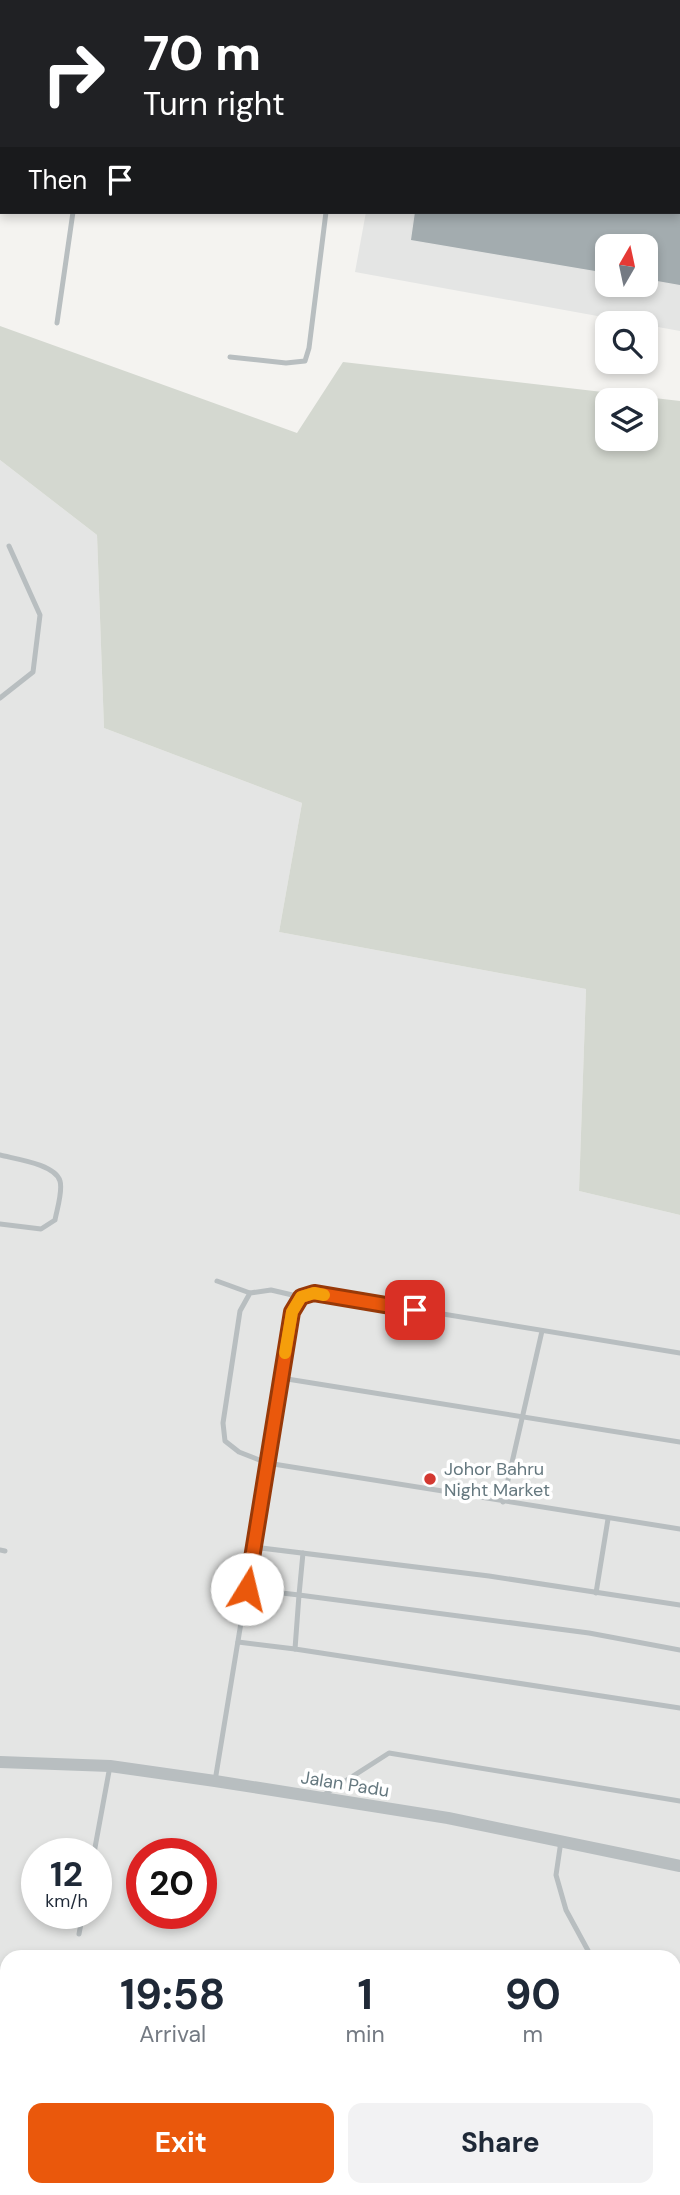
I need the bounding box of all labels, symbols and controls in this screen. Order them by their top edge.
text: 70 m [143,21,261,85]
icon: right [28,28,119,119]
text: Turn right [143,83,285,125]
icon: arrive [101,161,139,199]
text: Then [28,163,87,197]
north arrow [595,234,658,298]
map controls [595,234,658,451]
button: search [595,311,658,374]
button: layers [595,388,658,451]
pin [385,1280,445,1340]
icon: arrive [396,1291,434,1329]
place label: Johor Bahru Night Market [444,1457,550,1502]
marker: Johor Bahru Night Market [422,1471,438,1487]
position arrow [210,1552,284,1626]
street label: Jalan Padu [299,1765,391,1803]
speed limit sign: 20 [126,1838,217,1929]
text: 12 [50,1851,83,1897]
text: km/h [45,1889,88,1913]
text: 19:58 [120,1967,225,2022]
text: 1 [357,1967,373,2022]
text: 90 [505,1967,561,2022]
text: Arrival [139,2019,206,2049]
text: min [345,2019,385,2049]
text: m [523,2019,543,2049]
button: Exit [28,2103,334,2183]
button: Share [348,2103,653,2183]

